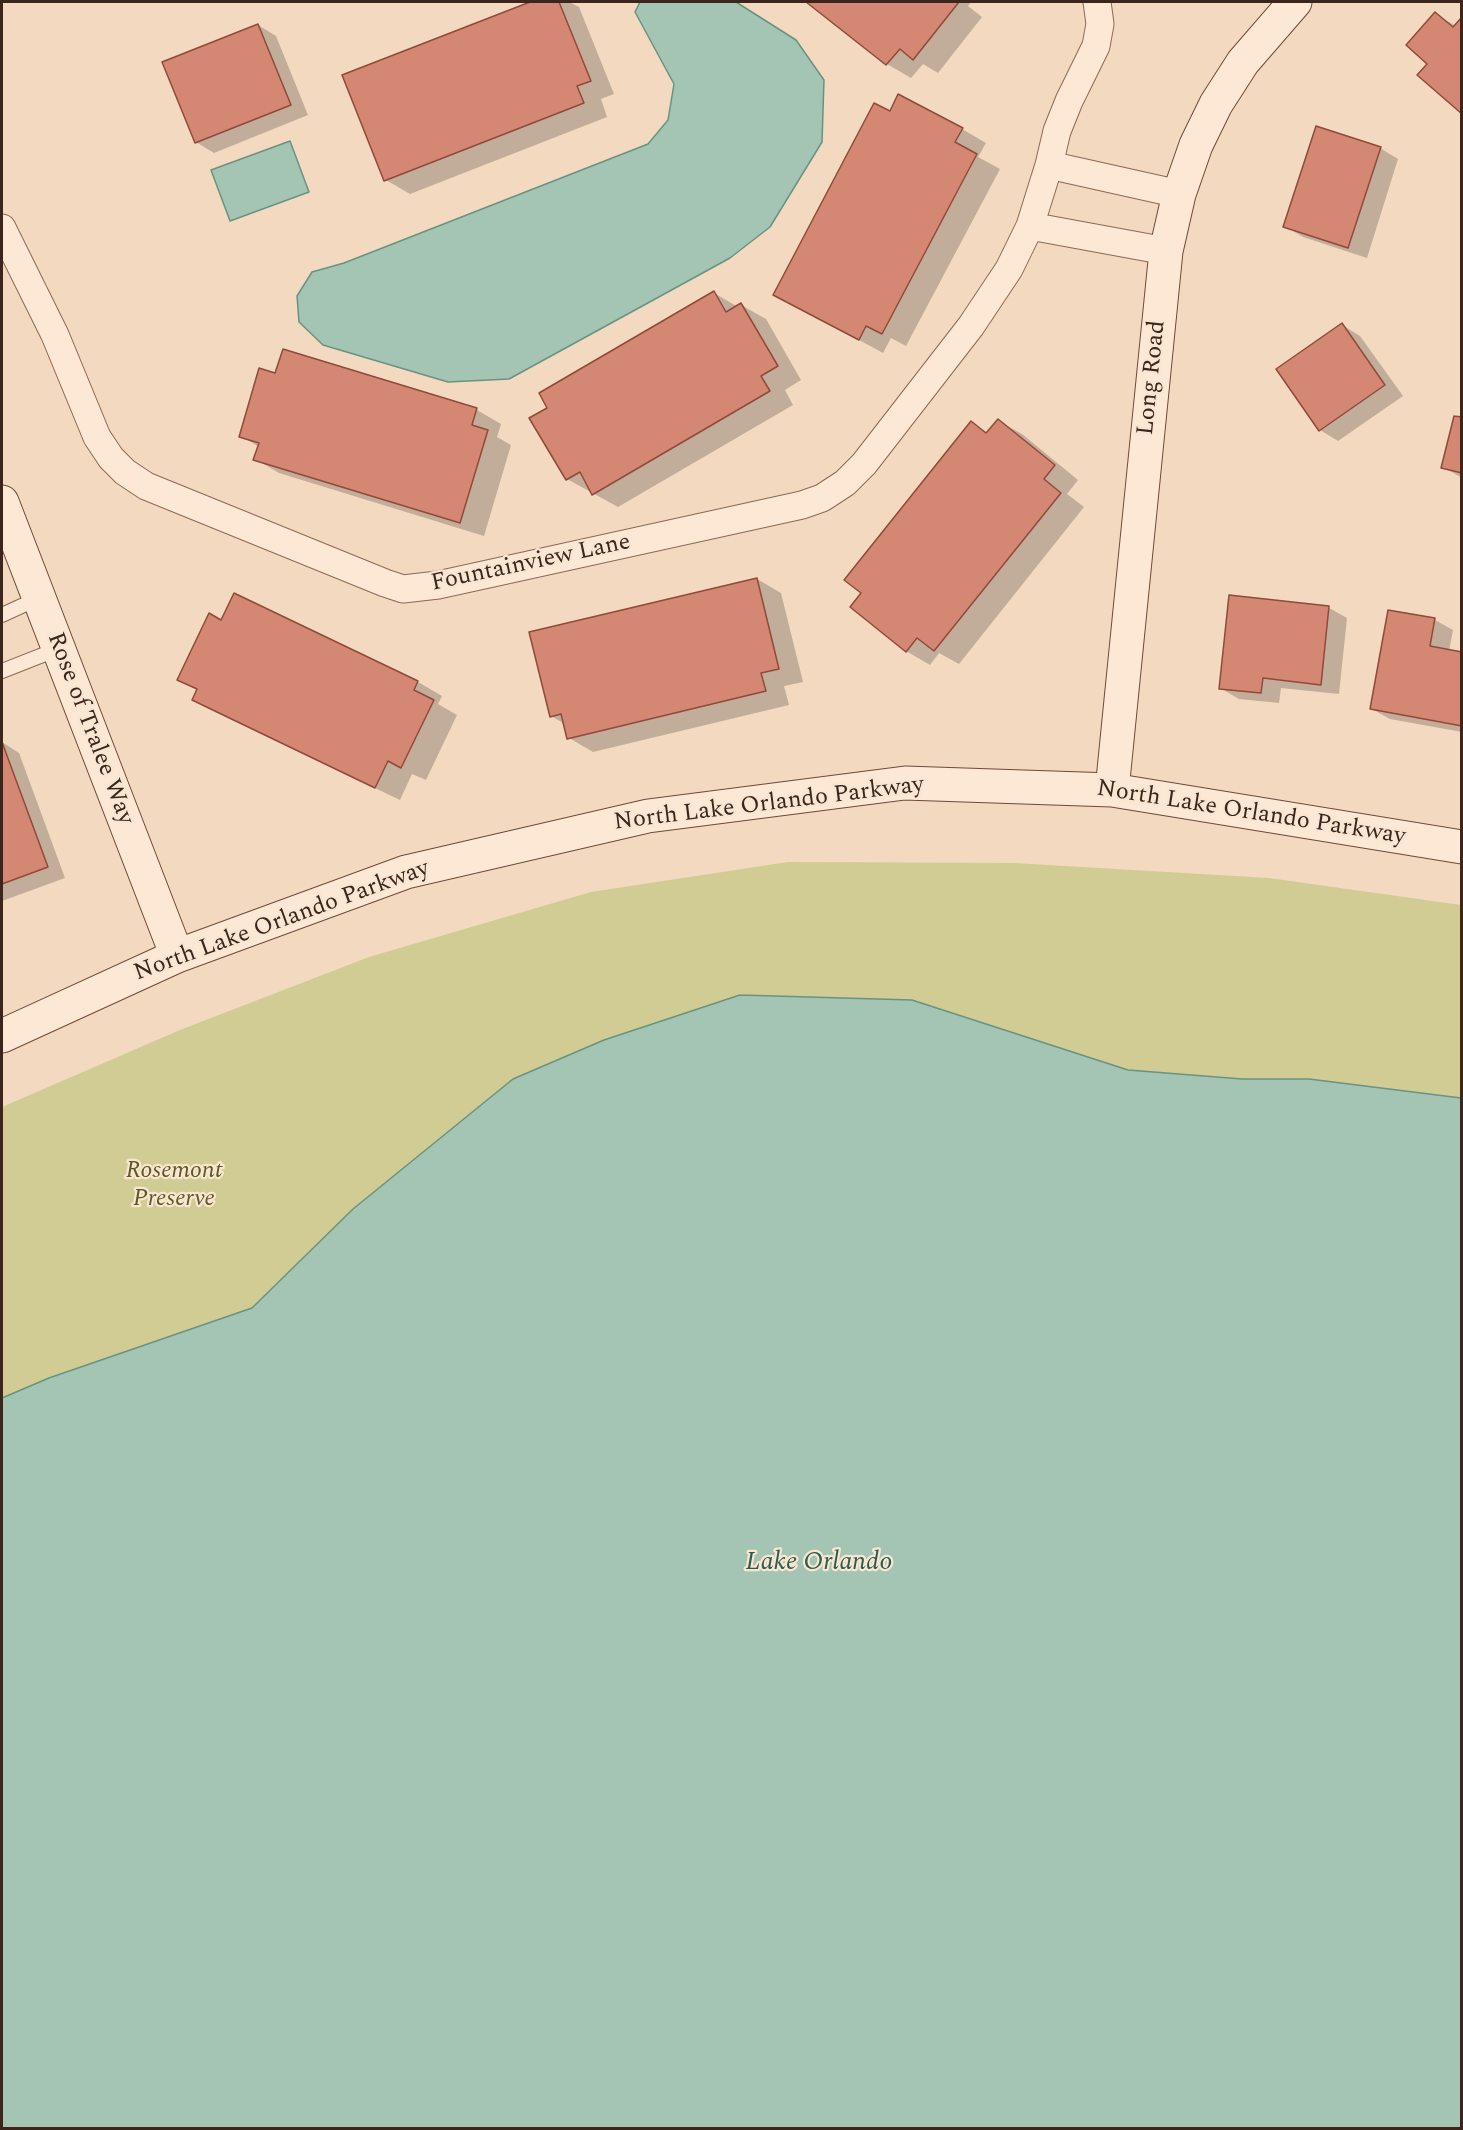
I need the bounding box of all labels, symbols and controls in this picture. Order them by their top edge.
street label: Long Road [1133,319,1173,437]
street label: Fountainview Lane [429,529,633,599]
street label: Rose of Tralee Way [39,629,139,829]
street label: North Lake Orlando Parkway [612,772,926,838]
street label: North Lake Orlando Parkway [1095,775,1407,853]
street label: North Lake Orlando Parkway [130,855,434,989]
park label: Rosemont Preserve [126,1158,222,1214]
water label: Lake Orlando [746,1548,892,1580]

